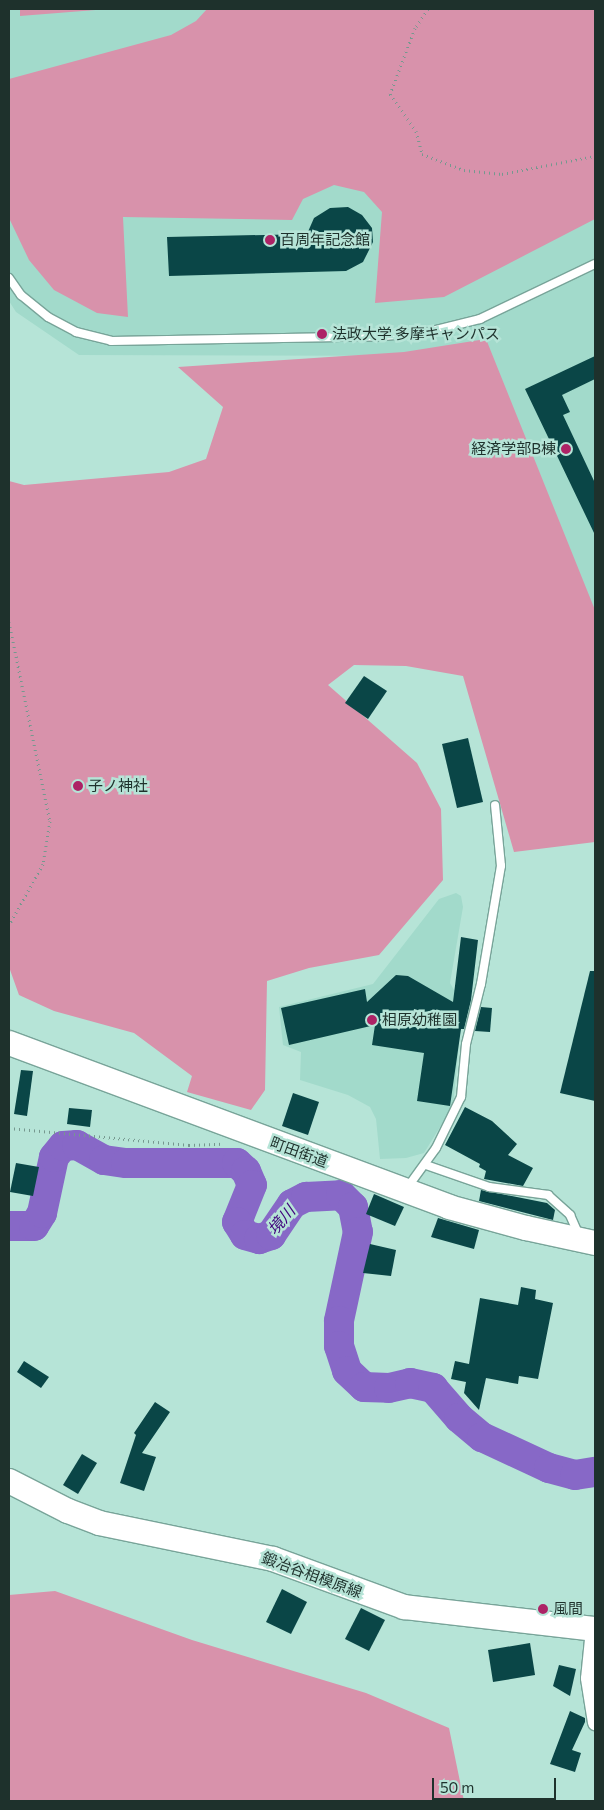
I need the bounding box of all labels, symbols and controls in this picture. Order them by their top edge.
place label: 百周年記念館 [280,231,370,249]
marker: 百周年記念館 [264,234,276,246]
place label: 法政大学 多摩キャンパス [332,325,500,343]
marker: 法政大学 多摩キャンパス [316,328,328,340]
place label: 経済学部B棟 [471,440,556,458]
marker: 経済学部B棟 [560,443,572,455]
place label: 子ノ神社 [88,777,148,795]
marker: 子ノ神社 [72,780,84,792]
place label: 相原幼稚園 [382,1011,457,1029]
marker: 相原幼稚園 [366,1014,378,1026]
street label: 町田街道 [268,1133,330,1171]
water label: 境川 [263,1202,299,1238]
street label: 鍛冶谷相模原線 [260,1549,364,1601]
place label: 風間 [553,1600,583,1618]
marker: 風間 [537,1603,549,1615]
scale bar [434,1768,558,1800]
text: 50 m [440,1778,474,1796]

